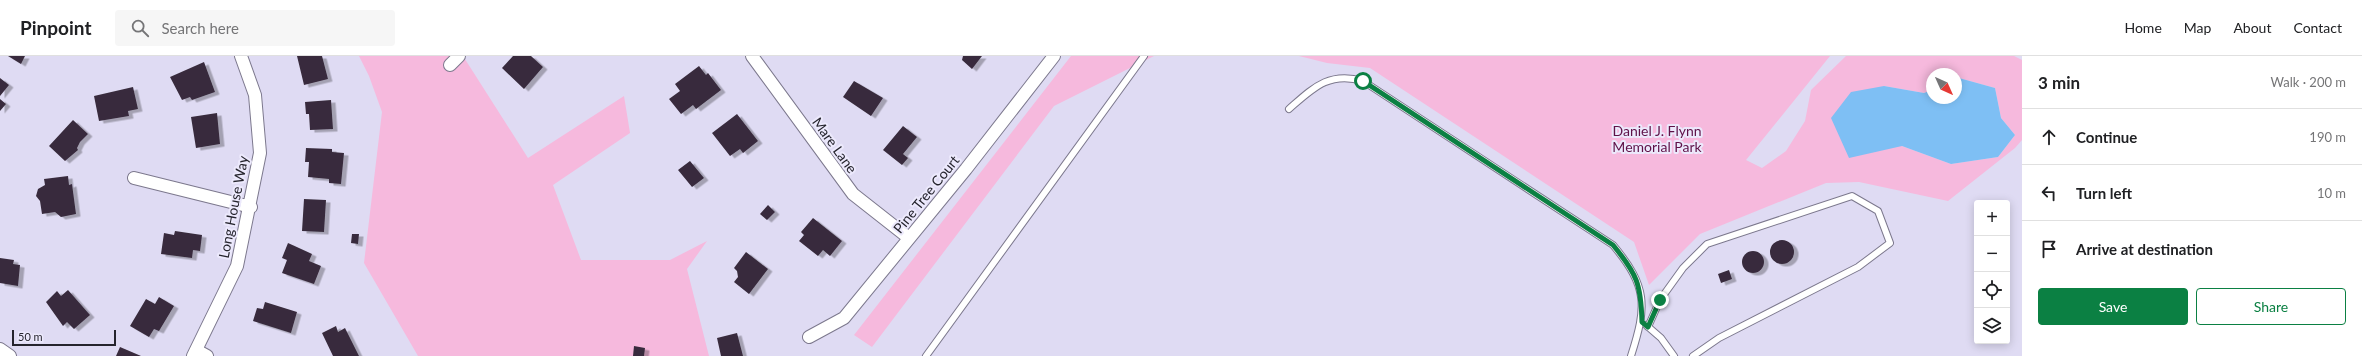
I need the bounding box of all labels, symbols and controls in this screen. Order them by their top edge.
search box [115,10,395,46]
text: Pinpoint [20,16,91,39]
icon: search [129,17,151,39]
text: Search here [161,19,239,37]
text: Home [2124,19,2162,36]
text: Map [2184,19,2211,36]
text: About [2233,19,2271,36]
text: Contact [2293,19,2342,36]
north arrow [1926,68,1962,104]
route start [1354,72,1372,90]
text: 3 min [2038,72,2080,93]
text: Walk · 200 m [2270,74,2346,90]
street label: Mare Lane [809,114,861,176]
park label: Daniel J. Flynn Memorial Park [1612,122,1703,155]
icon: ahead [2038,126,2060,148]
text: Continue [2076,128,2137,146]
text: 190 m [2309,129,2346,145]
street label: Pine Tree Court [889,152,963,236]
street label: Long House Way [215,154,251,260]
icon: left [2038,182,2060,204]
text: Turn left [2076,184,2132,202]
text: 10 m [2317,185,2346,201]
map controls [1974,200,2010,344]
button: + [1974,200,2010,236]
button: − [1974,236,2010,272]
icon: arrive [2038,238,2060,260]
text: Arrive at destination [2076,240,2213,258]
button: locate [1974,272,2010,308]
button: Save [2038,288,2188,325]
button: Share [2196,288,2346,325]
route end [1651,291,1669,309]
button: layers [1974,308,2010,344]
scale bar [12,328,116,347]
text: 50 m [18,330,43,343]

